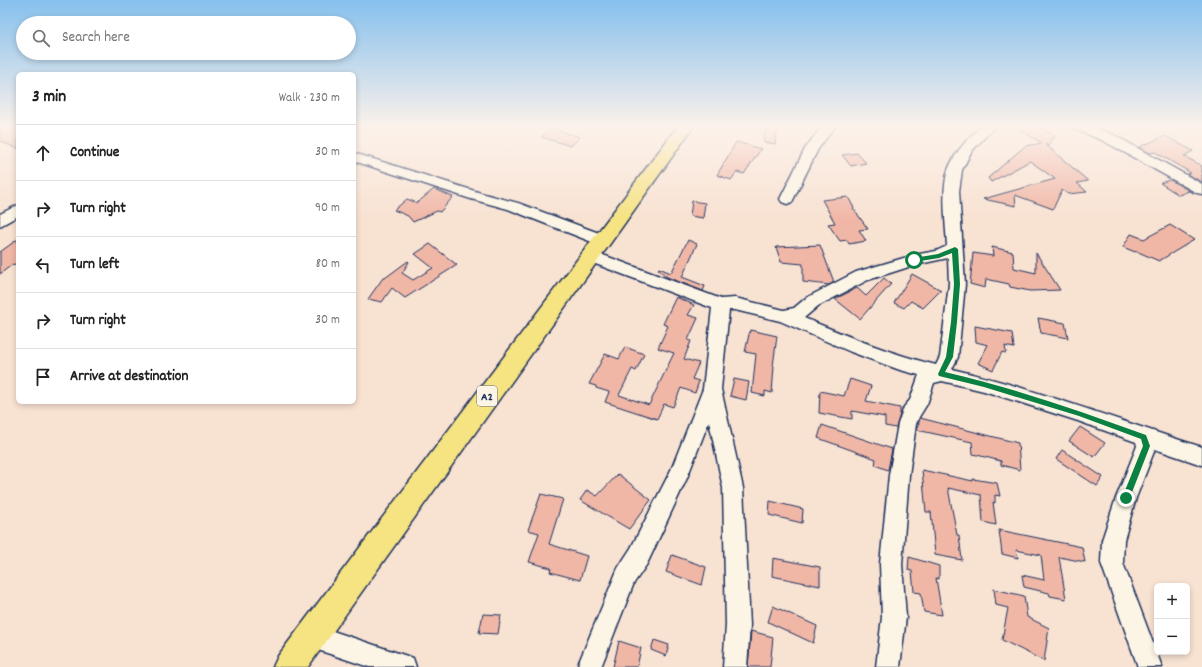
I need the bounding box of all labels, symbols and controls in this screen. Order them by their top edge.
search box [16,16,356,60]
icon: search [30,27,52,49]
text: Search here [62,27,130,49]
text: 3 min [32,86,66,110]
text: Walk · 230 m [279,89,340,108]
icon: ahead [32,142,54,164]
text: Continue [70,142,119,164]
text: 30 m [315,143,340,162]
icon: right [32,198,54,220]
text: Turn right [70,198,126,220]
text: 90 m [315,199,340,218]
route start [905,251,923,269]
icon: left [32,254,54,276]
text: Turn left [70,254,119,276]
text: 80 m [316,255,340,274]
icon: right [32,310,54,332]
text: Turn right [70,310,126,332]
text: 30 m [315,311,340,330]
icon: arrive [32,366,54,388]
text: Arrive at destination [70,366,188,388]
road number: A2 [477,386,497,406]
route end [1117,489,1135,507]
map controls [1154,583,1190,655]
button: + [1154,583,1190,619]
button: − [1154,619,1190,655]

